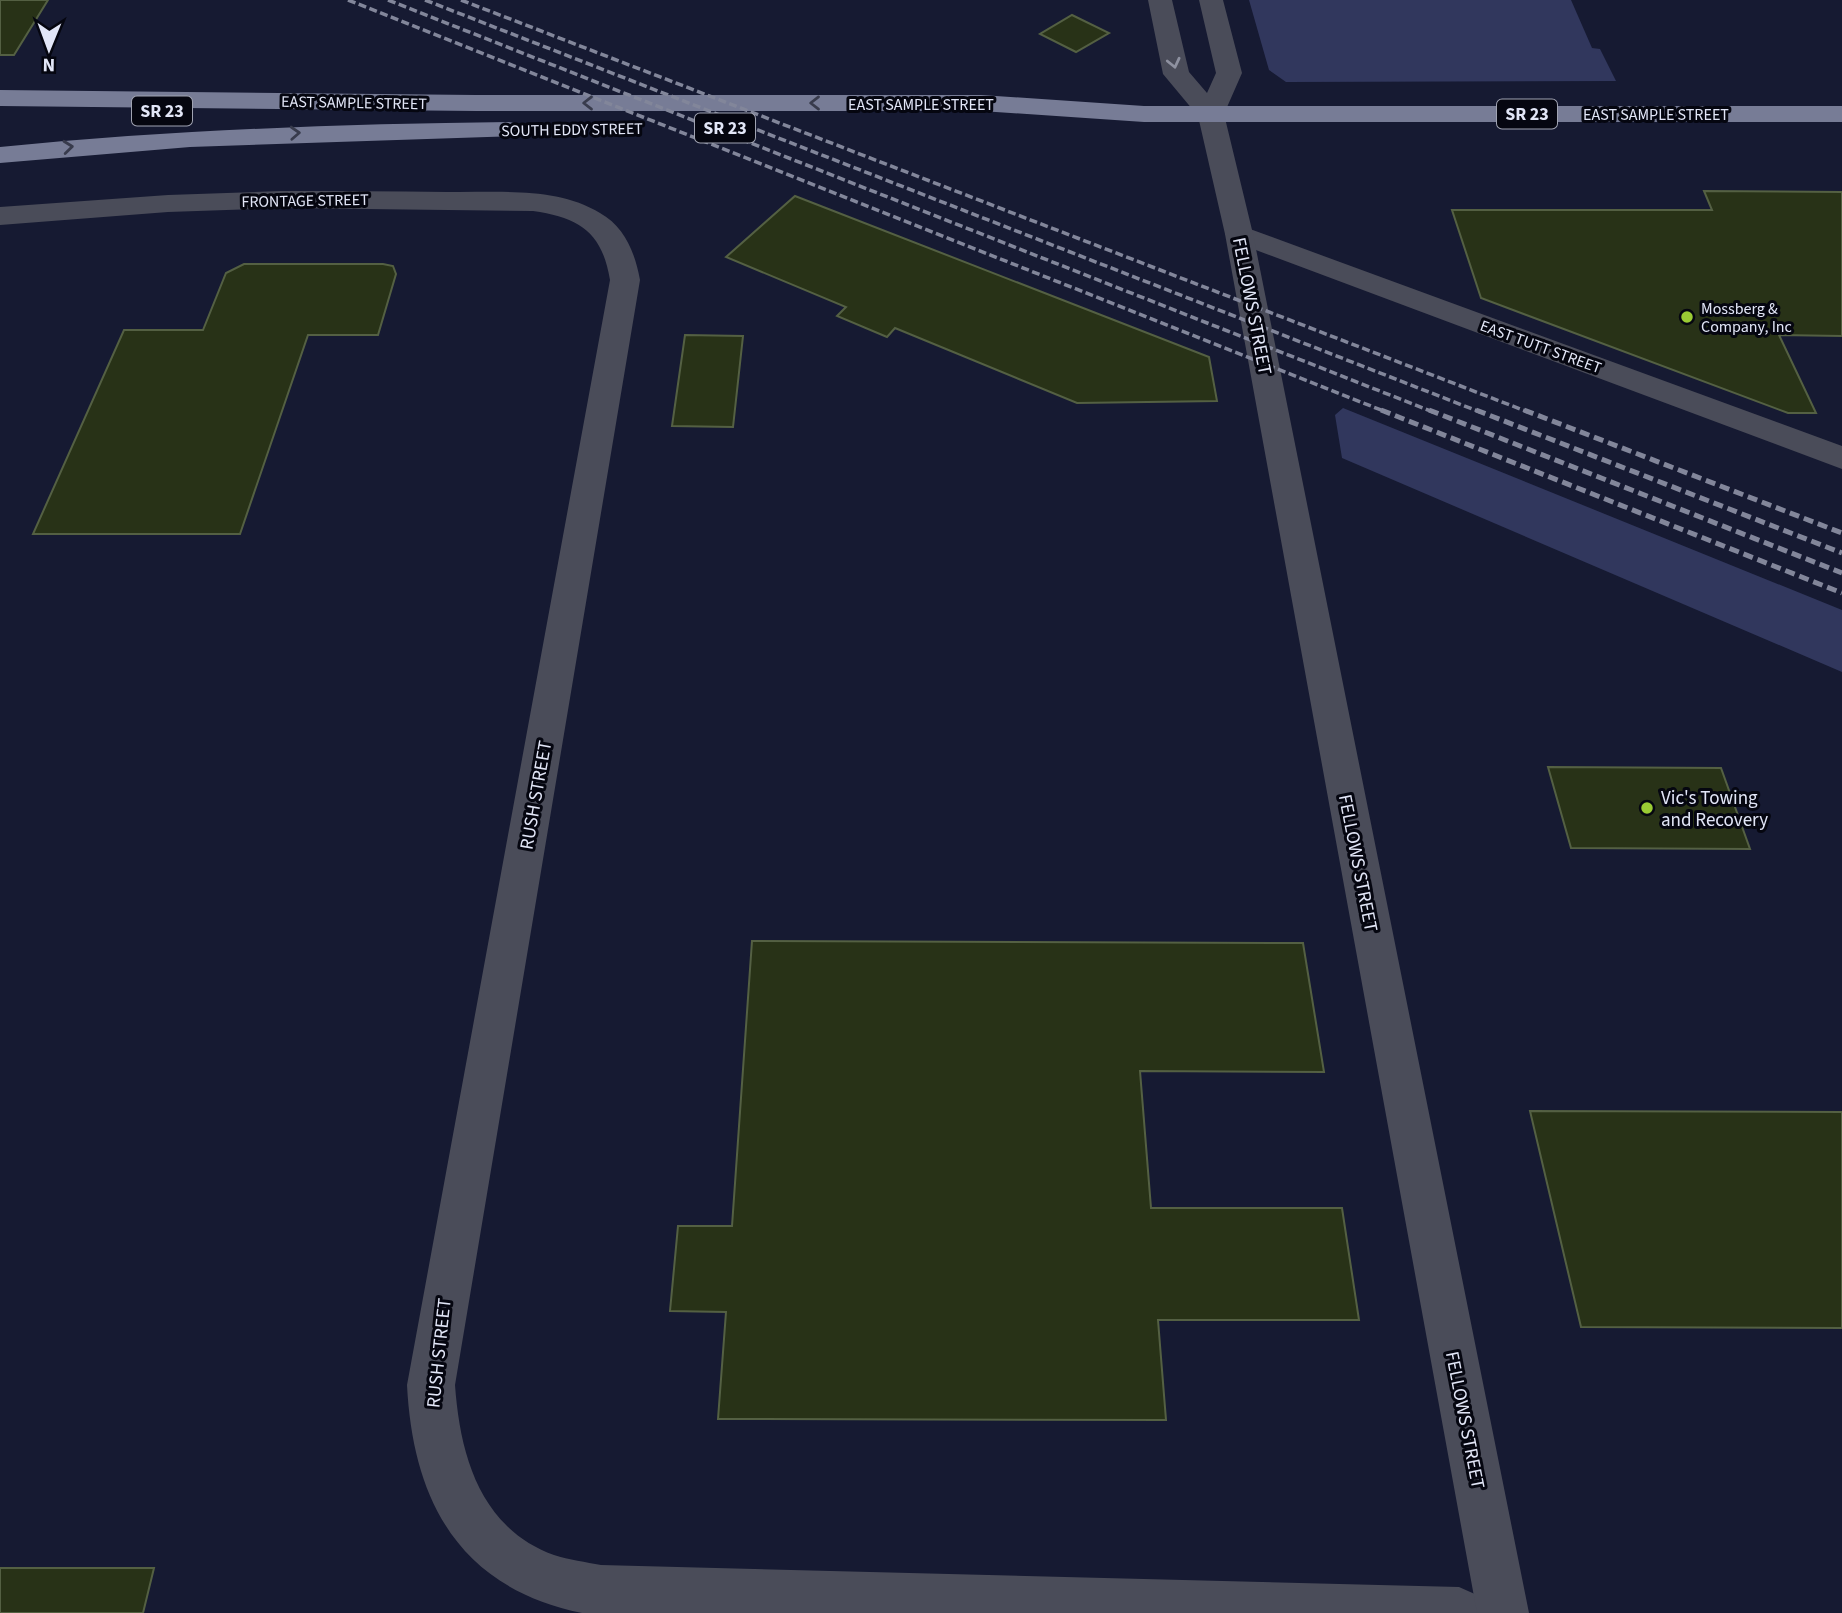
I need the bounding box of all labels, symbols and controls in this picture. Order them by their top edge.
north arrow [14,14,84,84]
text: N [42,51,55,78]
one-way arrow [1166,57,1180,69]
street label: EAST SAMPLE STREET [281,91,427,115]
street label: EAST SAMPLE STREET [848,94,994,116]
one-way arrow [582,95,592,111]
one-way arrow [809,95,820,111]
road number: SR 23 [132,96,192,126]
road number: SR 23 [1497,100,1557,128]
street label: EAST SAMPLE STREET [1583,104,1729,126]
road number: SR 23 [695,113,755,142]
street label: SOUTH EDDY STREET [501,118,643,142]
one-way arrow [290,125,301,140]
one-way arrow [63,140,74,155]
street label: FRONTAGE STREET [241,189,369,213]
street label: FELLOWS STREET [1225,235,1278,377]
place label: Mossberg & Company, Inc [1701,298,1792,338]
marker: Mossberg & Company, Inc [1679,309,1695,325]
street label: EAST TUTT STREET [1477,315,1605,379]
street label: RUSH STREET [514,739,559,852]
place label: Vic's Towing and Recovery [1661,785,1768,834]
street label: FELLOWS STREET [1331,792,1384,934]
marker: Vic's Towing and Recovery [1639,800,1655,816]
street label: RUSH STREET [420,1297,459,1409]
street label: FELLOWS STREET [1438,1349,1491,1491]

